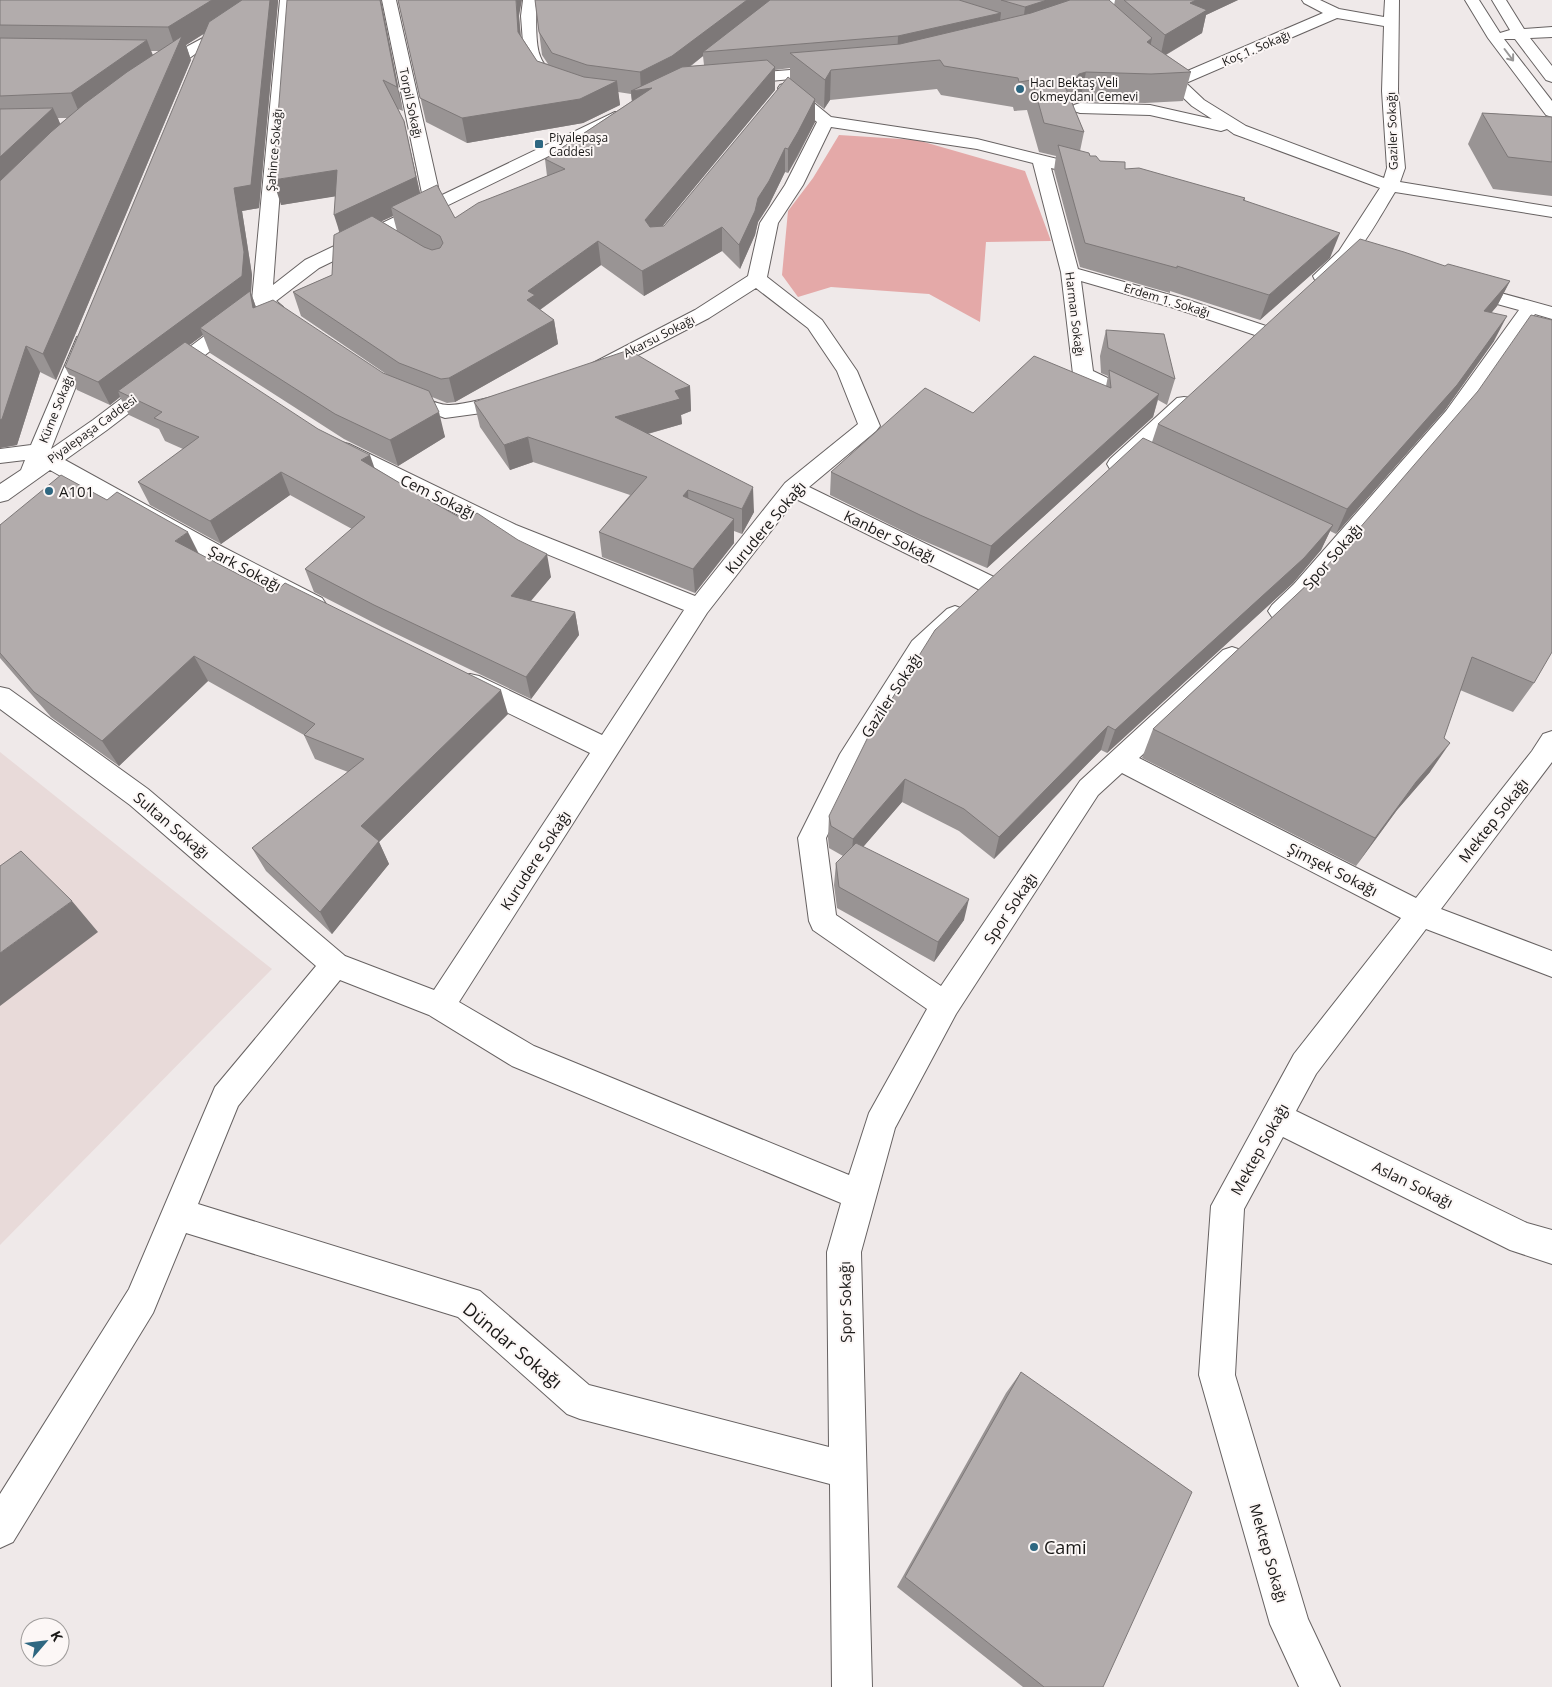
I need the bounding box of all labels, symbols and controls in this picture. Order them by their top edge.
street label: Koç 1. Sokağı [1219,26,1293,70]
one-way arrow [1503,48,1514,61]
street label: Torpil Sokağı [395,66,427,140]
place label: Hacı Bektaş Veli Okmeydanı Cemevi [1030,74,1138,105]
marker: Hacı Bektaş Veli Okmeydanı Cemevi [1014,83,1026,95]
street label: Gaziler Sokağı [1382,92,1402,170]
street label: Şahince Sokağı [262,108,286,192]
place label: Piyalepaşa Caddesi [549,129,608,160]
marker: Piyalepaşa Caddesi [533,138,545,150]
street label: Harman Sokağı [1061,271,1089,357]
street label: Erdem 1. Sokağı [1122,279,1212,321]
street label: Akarsu Sokağı [620,311,698,361]
street label: Küme Sokağı [35,372,77,446]
street label: Piyalepaşa Caddesi [44,391,140,467]
street label: Cem Sokağı [397,469,479,523]
street label: Kurudere Sokağı [720,476,810,578]
place label: A101 [59,481,94,501]
marker: A101 [43,485,55,497]
street label: Kanber Sokağı [841,505,939,567]
street label: Spor Sokağı [1298,519,1366,593]
street label: Şark Sokağı [205,540,285,596]
street label: Gaziler Sokağı [856,649,926,741]
street label: Mektep Sokağı [1454,774,1532,866]
street label: Sultan Sokağı [130,787,214,863]
street label: Kurudere Sokağı [495,806,575,914]
street label: Şimşek Sokağı [1285,838,1381,900]
street label: Spor Sokağı [979,868,1041,948]
street label: Mektep Sokağı [1226,1100,1292,1198]
street label: Aslan Sokağı [1369,1156,1457,1212]
street label: Spor Sokağı [834,1261,856,1343]
street label: Dündar Sokağı [458,1296,568,1394]
street label: Mektep Sokağı [1245,1501,1293,1605]
place label: Cami [1044,1535,1087,1559]
marker: Cami [1028,1541,1040,1553]
north arrow [20,1617,70,1667]
text: K [46,1627,68,1645]

